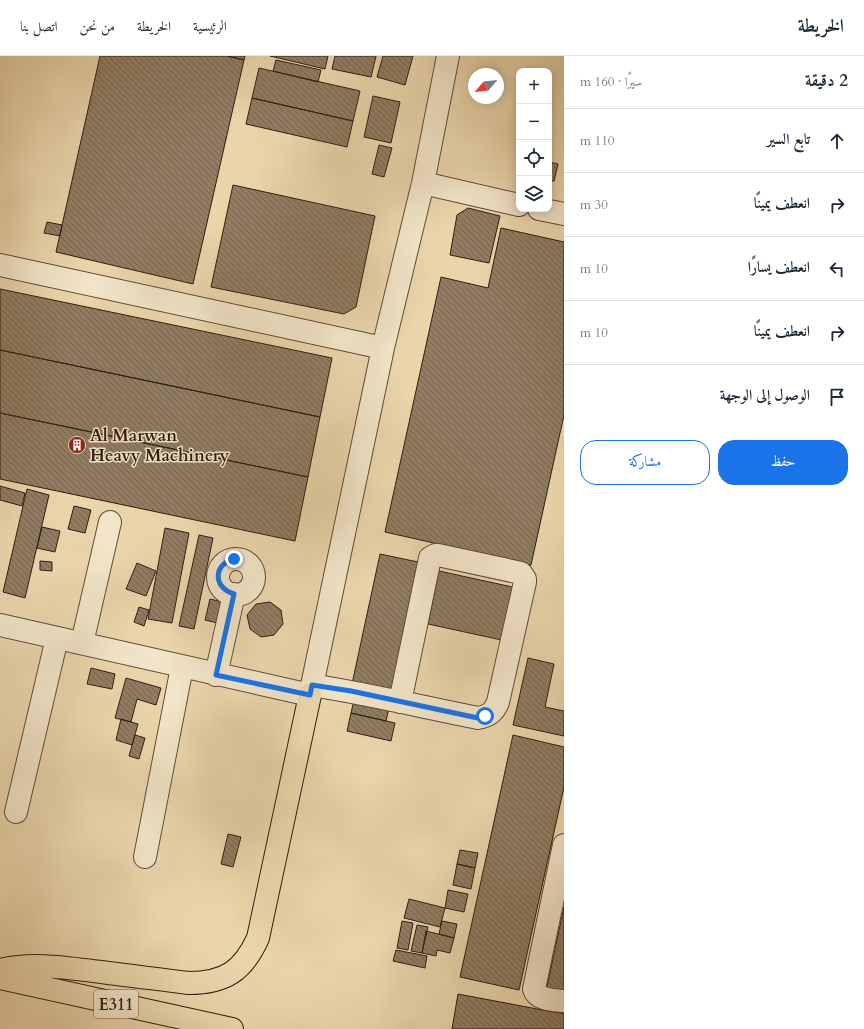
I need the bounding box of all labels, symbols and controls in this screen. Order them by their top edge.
text: الخريطة [798,13,844,39]
text: اتصل بنا [20,17,58,36]
text: من نحن [80,17,115,36]
text: الخريطة [137,17,171,36]
text: الرئيسية [193,17,227,36]
north arrow [468,68,504,104]
map controls [516,68,552,212]
button: + [516,68,552,104]
text: 2 دقيقة [805,69,848,92]
text: سيرًا · 160 m [580,73,642,91]
button: − [516,104,552,140]
text: تابع السير [767,129,810,149]
icon: ahead [826,130,848,152]
text: 110 m [580,132,614,150]
button: locate [516,140,552,176]
button: layers [516,176,552,212]
text: انعطف يمينًا [754,193,810,213]
icon: right [826,194,848,216]
text: 30 m [580,196,608,214]
text: انعطف يسارًا [748,257,810,277]
icon: left [826,258,848,280]
text: 10 m [580,260,608,278]
text: انعطف يمينًا [754,321,810,341]
icon: right [826,322,848,344]
text: 10 m [580,324,608,342]
text: الوصول إلى الوجهة [720,385,810,405]
icon: arrive [826,386,848,408]
place label: Al Marwan Heavy Machinery [90,424,230,467]
building icon: Al Marwan Heavy Machinery [67,435,87,455]
button: مشاركة [580,440,710,485]
button: حفظ [718,440,848,485]
route end [225,550,243,568]
route start [476,707,494,725]
road number: E311 [94,990,138,1018]

